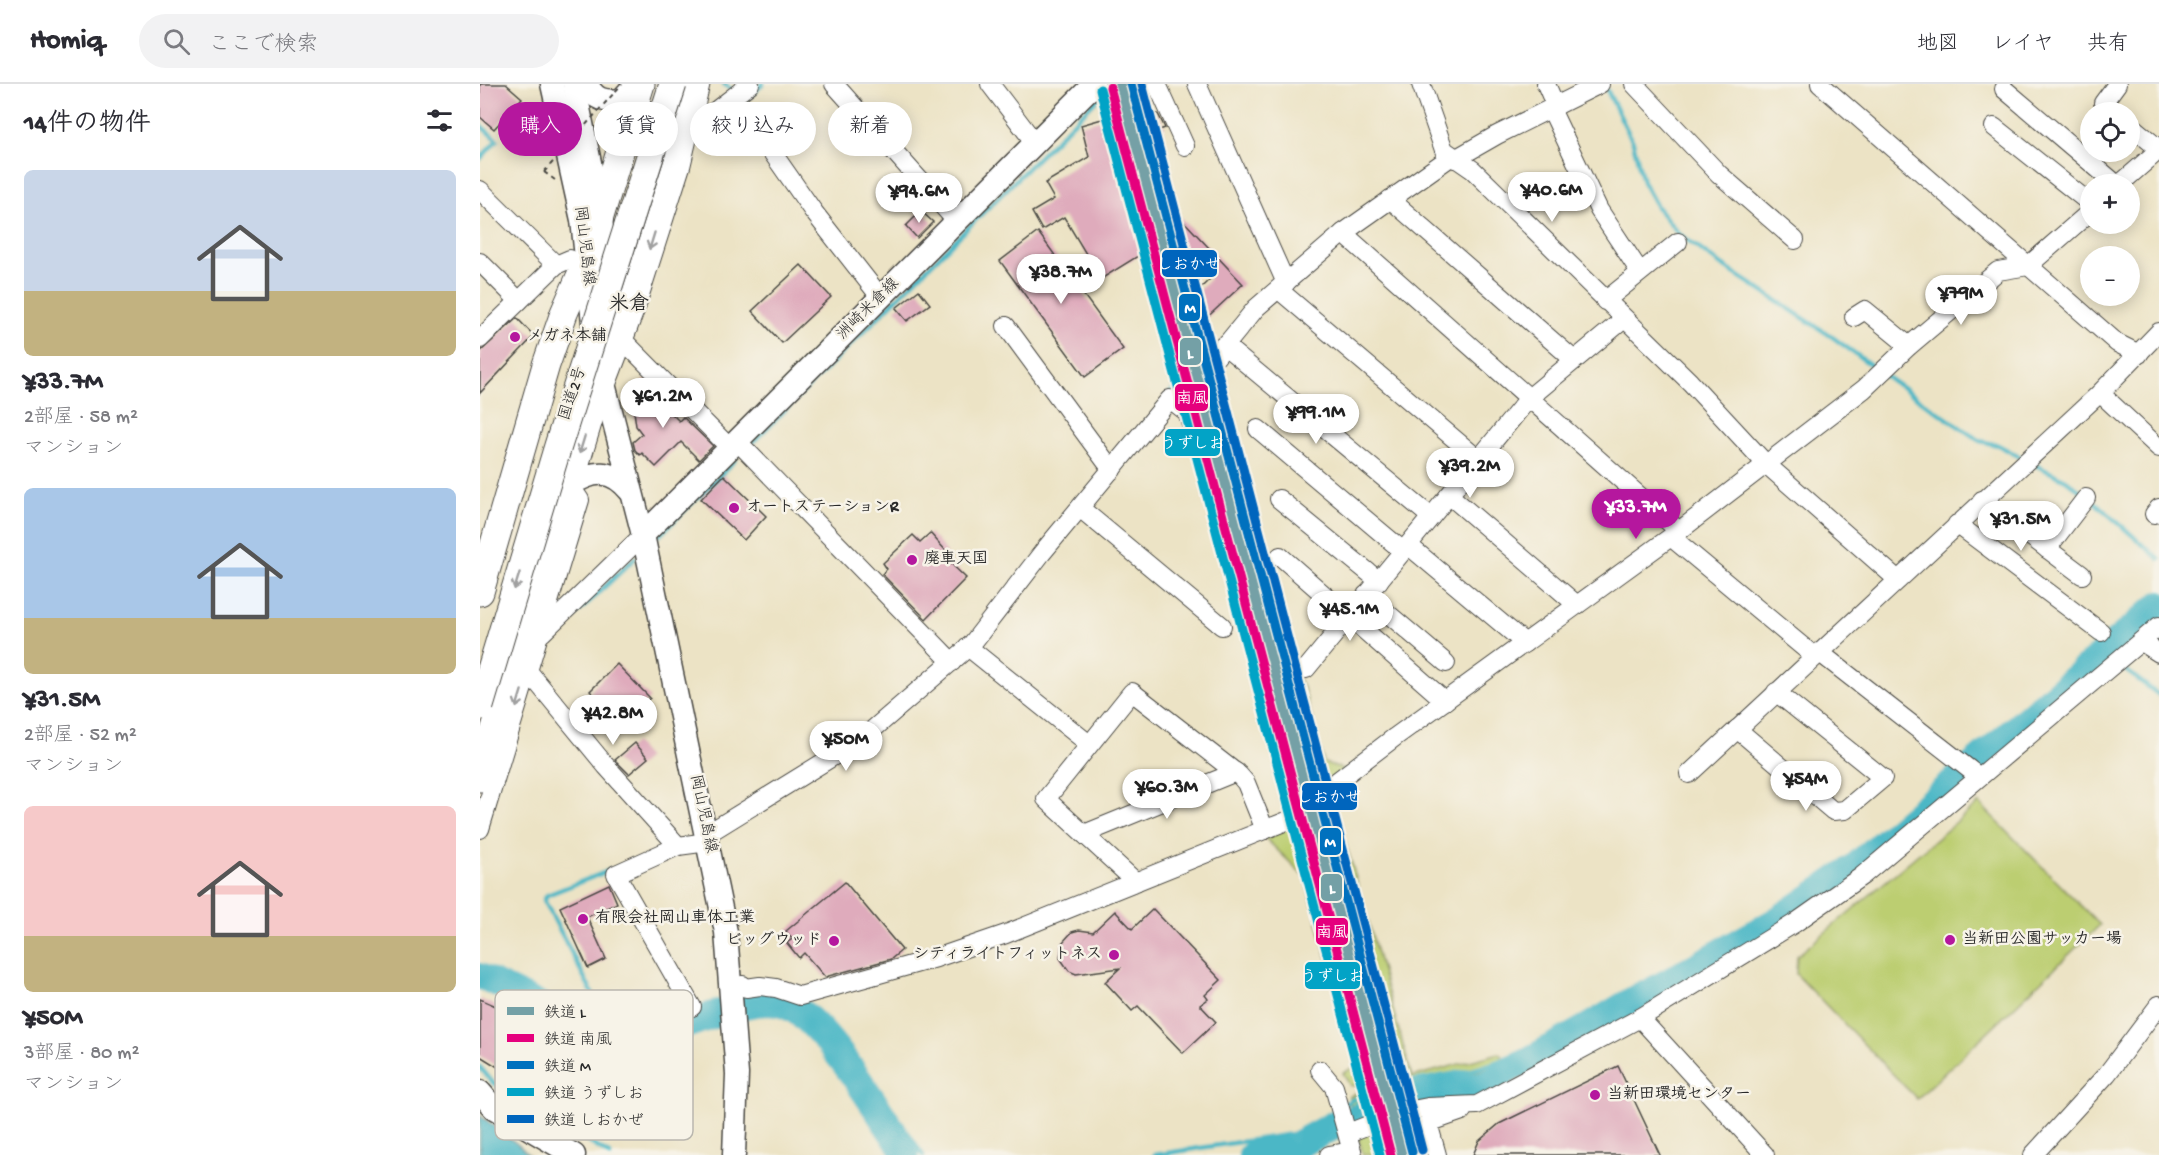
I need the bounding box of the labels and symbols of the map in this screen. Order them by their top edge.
pin: ¥40.6M [1503,172,1601,223]
pin: ¥94.6M [870,173,968,224]
street label: 岡山児島線 [569,205,599,287]
one-way arrow [646,231,657,250]
line badge: しおかぜ [1161,249,1218,278]
pin: ¥38.7M [1012,254,1110,305]
text: しおかぜ [1157,256,1221,276]
street label: 洲崎米倉線 [833,274,904,345]
pin: ¥79M [1925,275,1997,326]
district label: 米倉 [609,292,649,317]
line badge: M [1178,293,1201,322]
text: M [1184,301,1196,320]
place label: メガネ本舗 [527,326,607,347]
marker: メガネ本舗 [508,330,522,344]
line badge: L [1179,337,1202,366]
text: L [1187,346,1194,365]
street label: 国道2号 [555,364,592,423]
pin: ¥61.2M [614,378,712,429]
line badge: 南風 [1174,383,1209,412]
text: 南風 [1176,389,1208,410]
pin: ¥99.1M [1267,394,1365,445]
line badge: うずしお [1164,428,1221,457]
text: うずしお [1161,434,1225,455]
one-way arrow [576,435,587,454]
pin: ¥39.2M [1421,448,1519,499]
pin: ¥33.7M [1587,489,1685,540]
place label: オートステーションR [746,499,900,518]
marker: オートステーションR [727,501,741,515]
pin: ¥31.5M [1972,501,2070,552]
place label: 廃車天国 [924,549,988,570]
marker: 廃車天国 [905,553,919,567]
one-way arrow [511,571,522,590]
pin: ¥45.1M [1301,591,1399,642]
one-way arrow [513,689,524,708]
pin: ¥42.8M [564,695,662,746]
pin: ¥50M [810,721,882,772]
pin: ¥54M [1770,761,1842,812]
pin: ¥60.3M [1118,769,1216,820]
street label: 岡山児島線 [684,772,722,855]
line badge: しおかぜ [1301,782,1358,811]
text: しおかぜ [1297,789,1361,809]
line badge: M [1319,827,1342,856]
text: M [1324,835,1336,854]
line badge: L [1320,873,1343,902]
text: L [1329,881,1336,900]
place label: 有限会社岡山車体工業 [595,908,755,929]
marker: 有限会社岡山車体工業 [576,912,590,926]
line badge: 南風 [1315,917,1349,946]
text: 南風 [1316,923,1348,944]
place label: ビッグウッド [726,930,822,951]
place label: 当新田公園サッカー場 [1962,930,2122,950]
marker: 当新田公園サッカー場 [1943,933,1957,947]
marker: ビッグウッド [827,934,841,948]
place label: シティライトフィットネス [913,945,1102,965]
marker: シティライトフィットネス [1107,948,1121,962]
line badge: うずしお [1304,961,1361,990]
text: うずしお [1301,967,1365,988]
legend [495,990,693,1140]
text: 鉄道 L [544,1004,587,1024]
text: 鉄道 南風 [544,1030,612,1051]
text: 鉄道 M [544,1058,592,1078]
text: 鉄道 うずしお [544,1085,644,1105]
place label: 当新田環境センター [1607,1085,1751,1105]
marker: 当新田環境センター [1588,1088,1602,1102]
text: 鉄道 しおかぜ [544,1112,644,1132]

